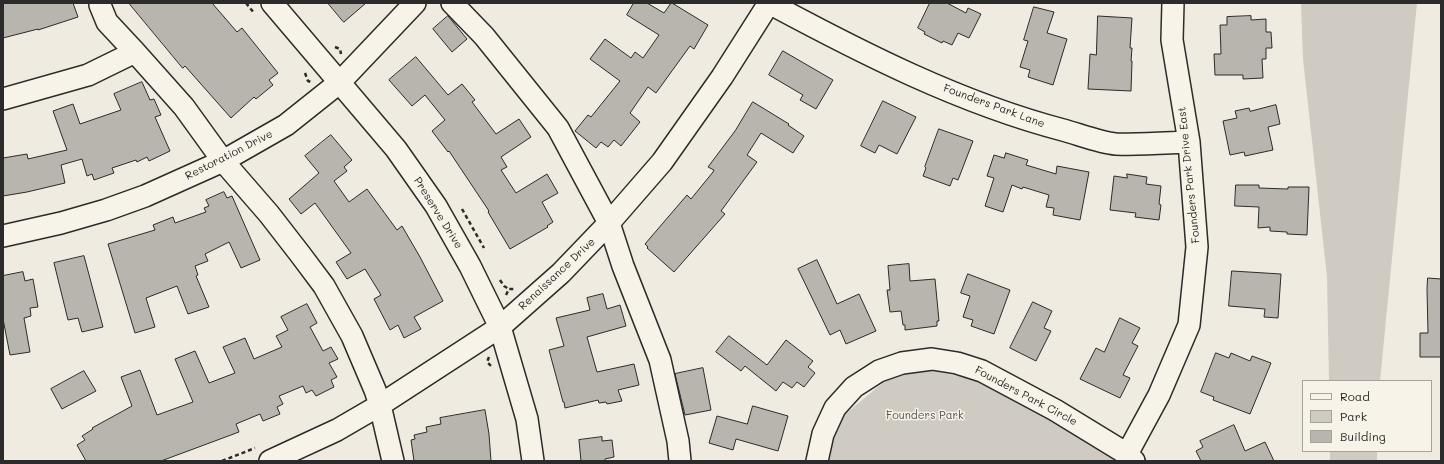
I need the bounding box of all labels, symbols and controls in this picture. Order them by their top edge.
street label: Founders Park Lane [941,82,1047,130]
street label: Founders Park Drive East [1175,106,1203,244]
street label: Restoration Drive [183,127,275,183]
street label: Preserve Drive [411,175,465,251]
street label: Renaissance Drive [516,235,598,313]
street label: Founders Park Circle [972,363,1080,429]
legend [1302,380,1432,452]
text: Road [1340,388,1370,404]
text: Park [1340,408,1367,424]
park label: Founders Park [886,409,964,423]
text: Building [1340,428,1386,444]

